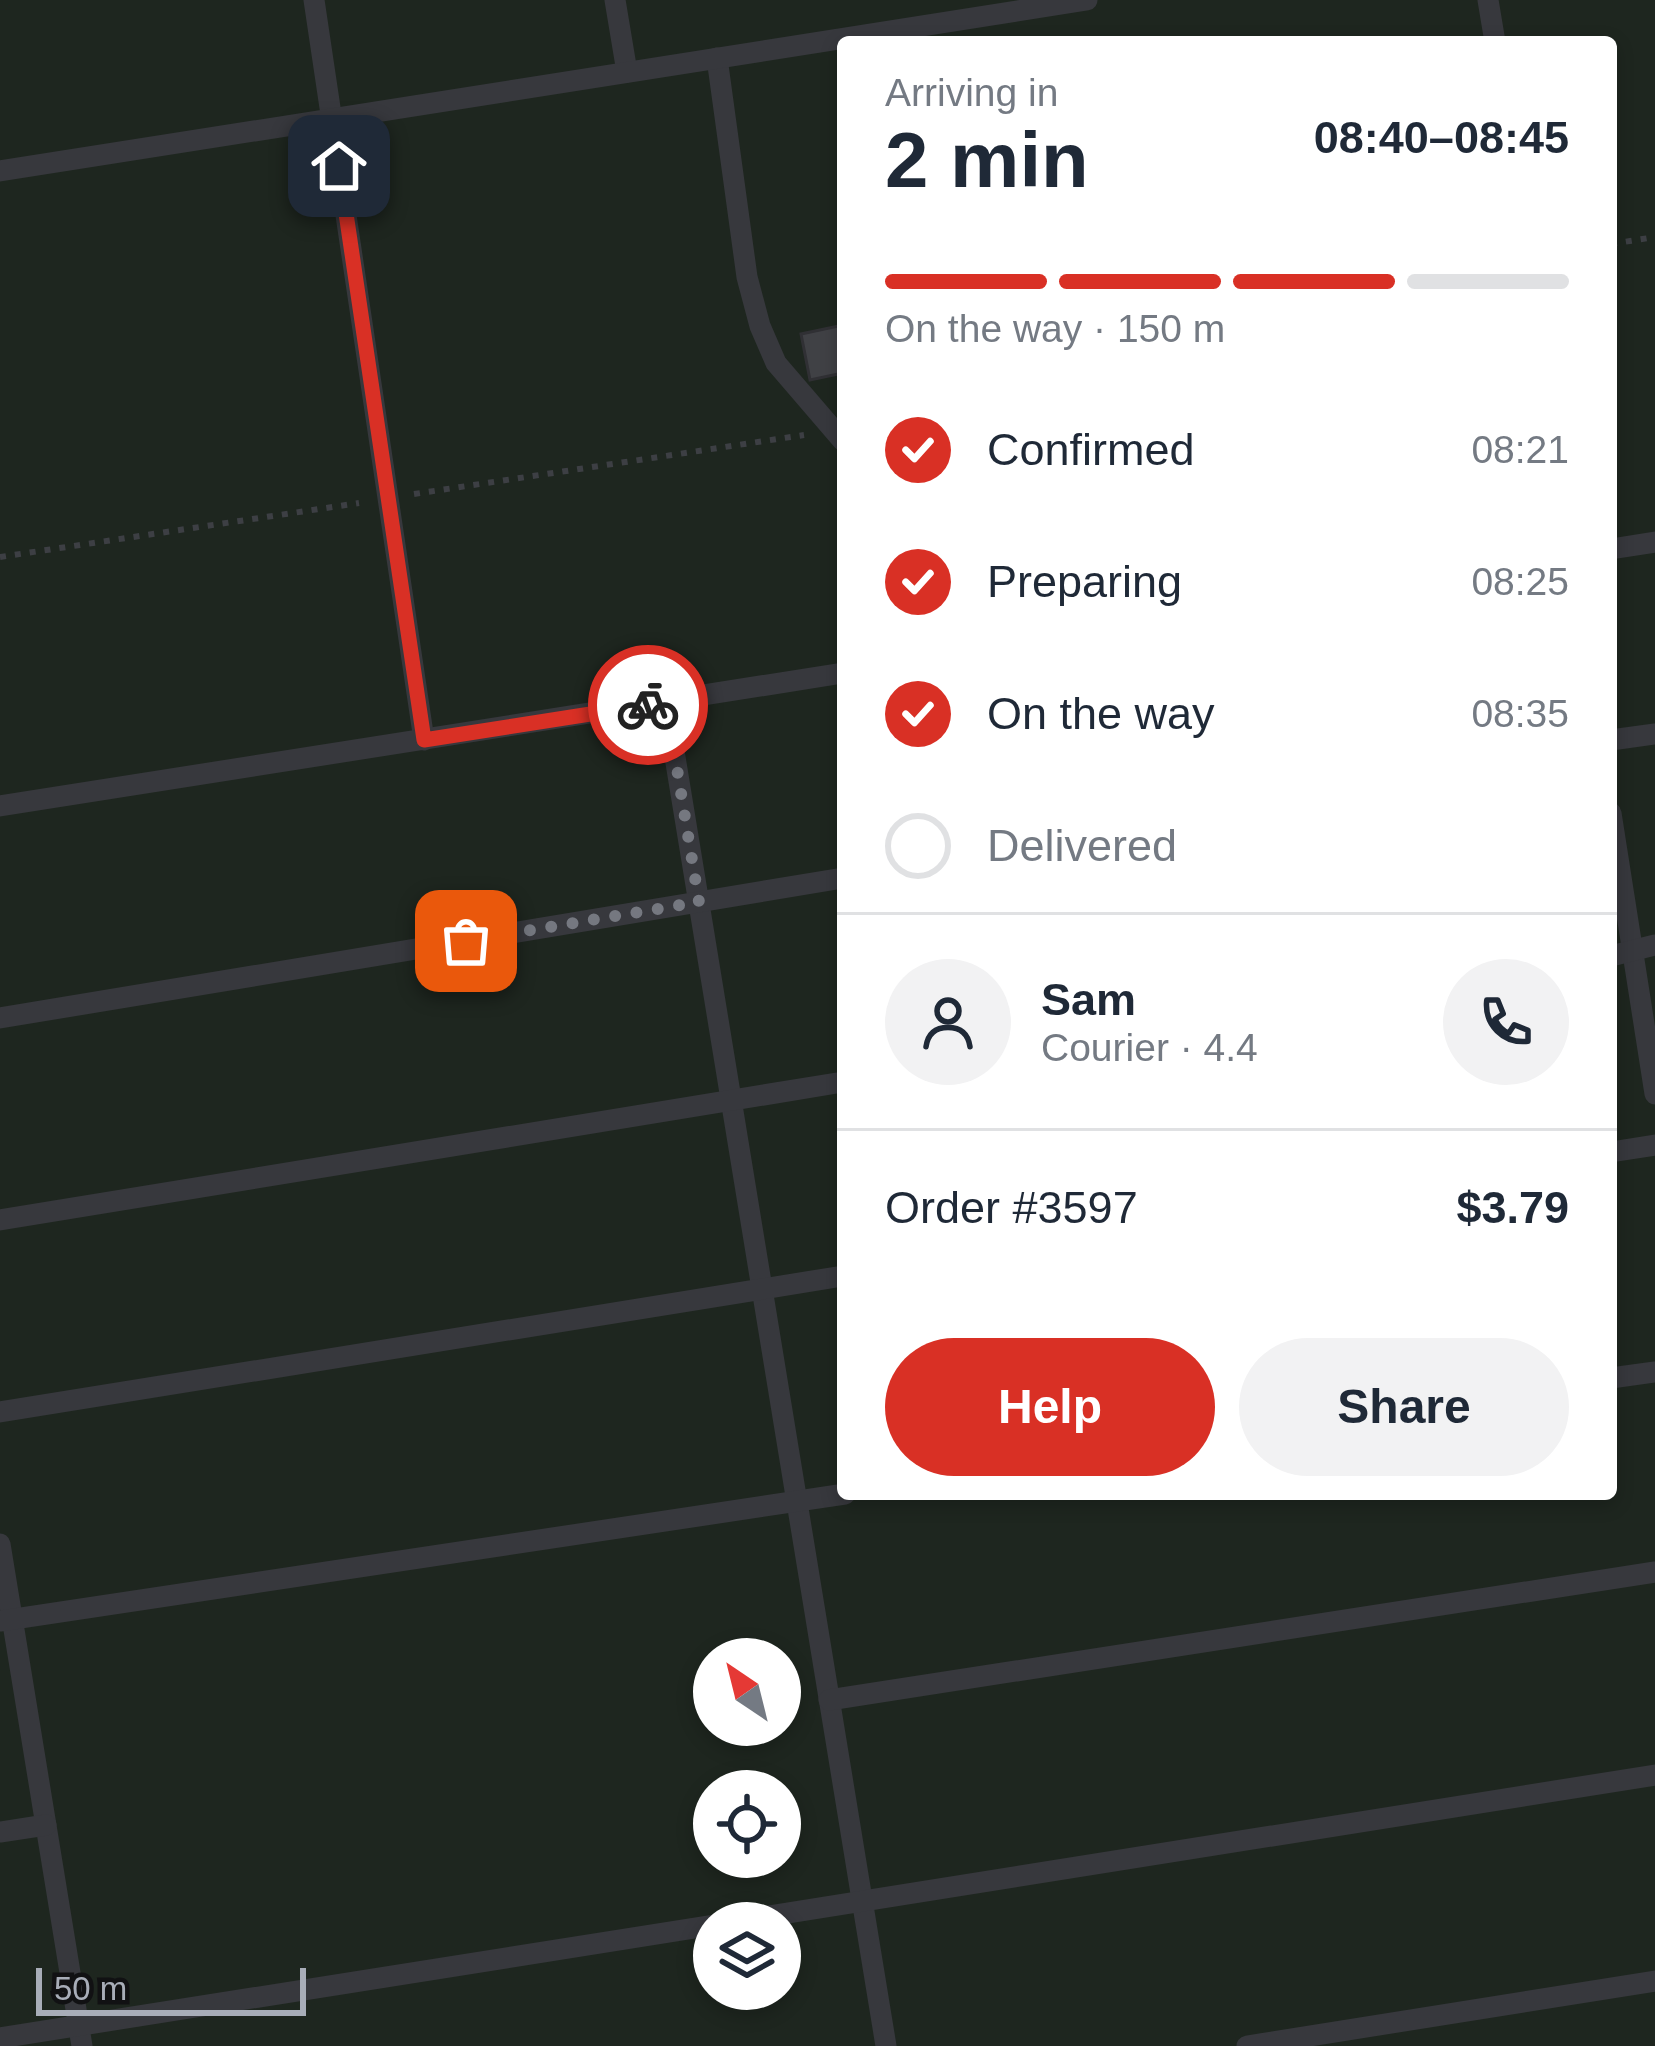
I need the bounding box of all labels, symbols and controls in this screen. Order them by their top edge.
text: Arriving in [885,71,1058,114]
text: 08:40–08:45 [1314,112,1569,163]
pin [288,115,390,217]
text: 2 min [885,116,1089,204]
icon: home [306,133,372,199]
text: On the way · 150 m [885,307,1225,350]
icon: check [885,417,951,483]
text: Confirmed [987,424,1195,475]
text: 08:21 [1471,428,1569,471]
icon: check [885,549,951,615]
text: Preparing [987,556,1182,607]
text: 08:25 [1471,560,1569,603]
courier [588,645,708,765]
icon: bike [615,672,681,738]
icon: check [885,681,951,747]
text: On the way [987,688,1215,739]
text: 08:35 [1471,692,1569,735]
text: Delivered [987,820,1177,871]
pin [415,890,517,992]
icon: bag [433,908,499,974]
button: person [885,959,1011,1085]
button: phone [1443,959,1569,1085]
text: Sam [1041,974,1136,1025]
text: Courier · 4.4 [1041,1026,1258,1069]
text: Order #3597 [885,1182,1138,1233]
text: $3.79 [1456,1182,1569,1233]
button: Help [885,1338,1215,1476]
button: Share [1239,1338,1569,1476]
north arrow [693,1638,801,1746]
map controls [693,1638,801,2010]
button: locate [693,1770,801,1878]
button: layers [693,1902,801,2010]
scale bar [36,1962,306,2015]
text: 50 m [54,1970,127,2007]

